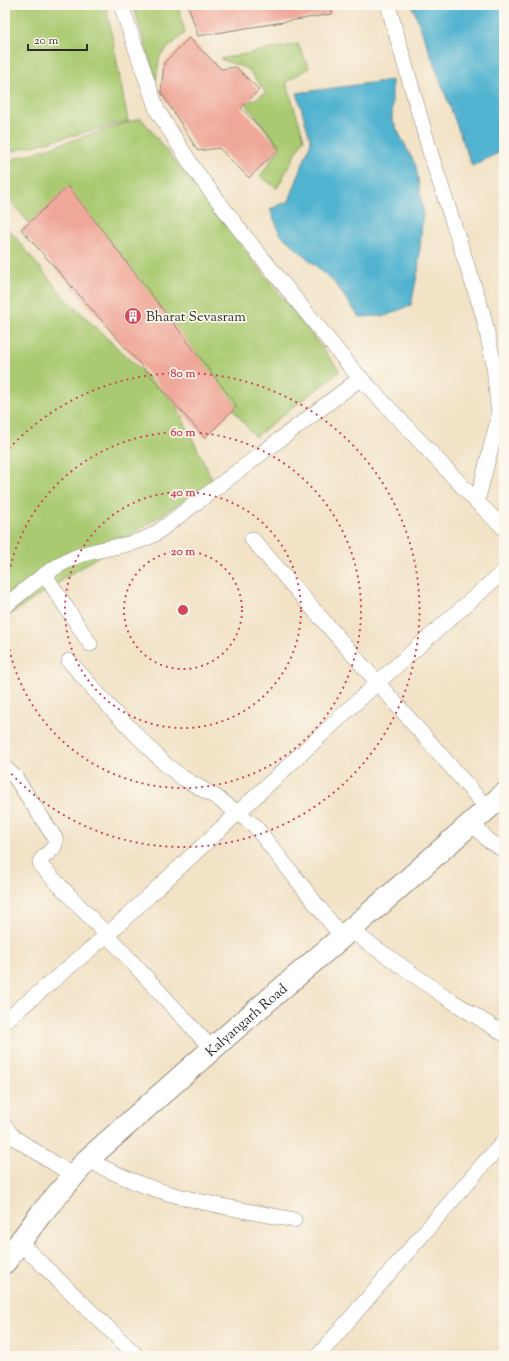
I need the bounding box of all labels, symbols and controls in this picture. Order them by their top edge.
scale bar [28,26,87,52]
text: 20 m [34,32,59,50]
building icon: Bharat Sevasram [123,306,143,326]
place label: Bharat Sevasram [146,308,246,328]
text: 80 m [171,365,195,383]
text: 60 m [171,424,195,442]
text: 40 m [170,484,195,502]
text: 20 m [171,543,195,561]
centre of rings [176,603,190,617]
street label: Kalyangarh Road [202,980,293,1062]

